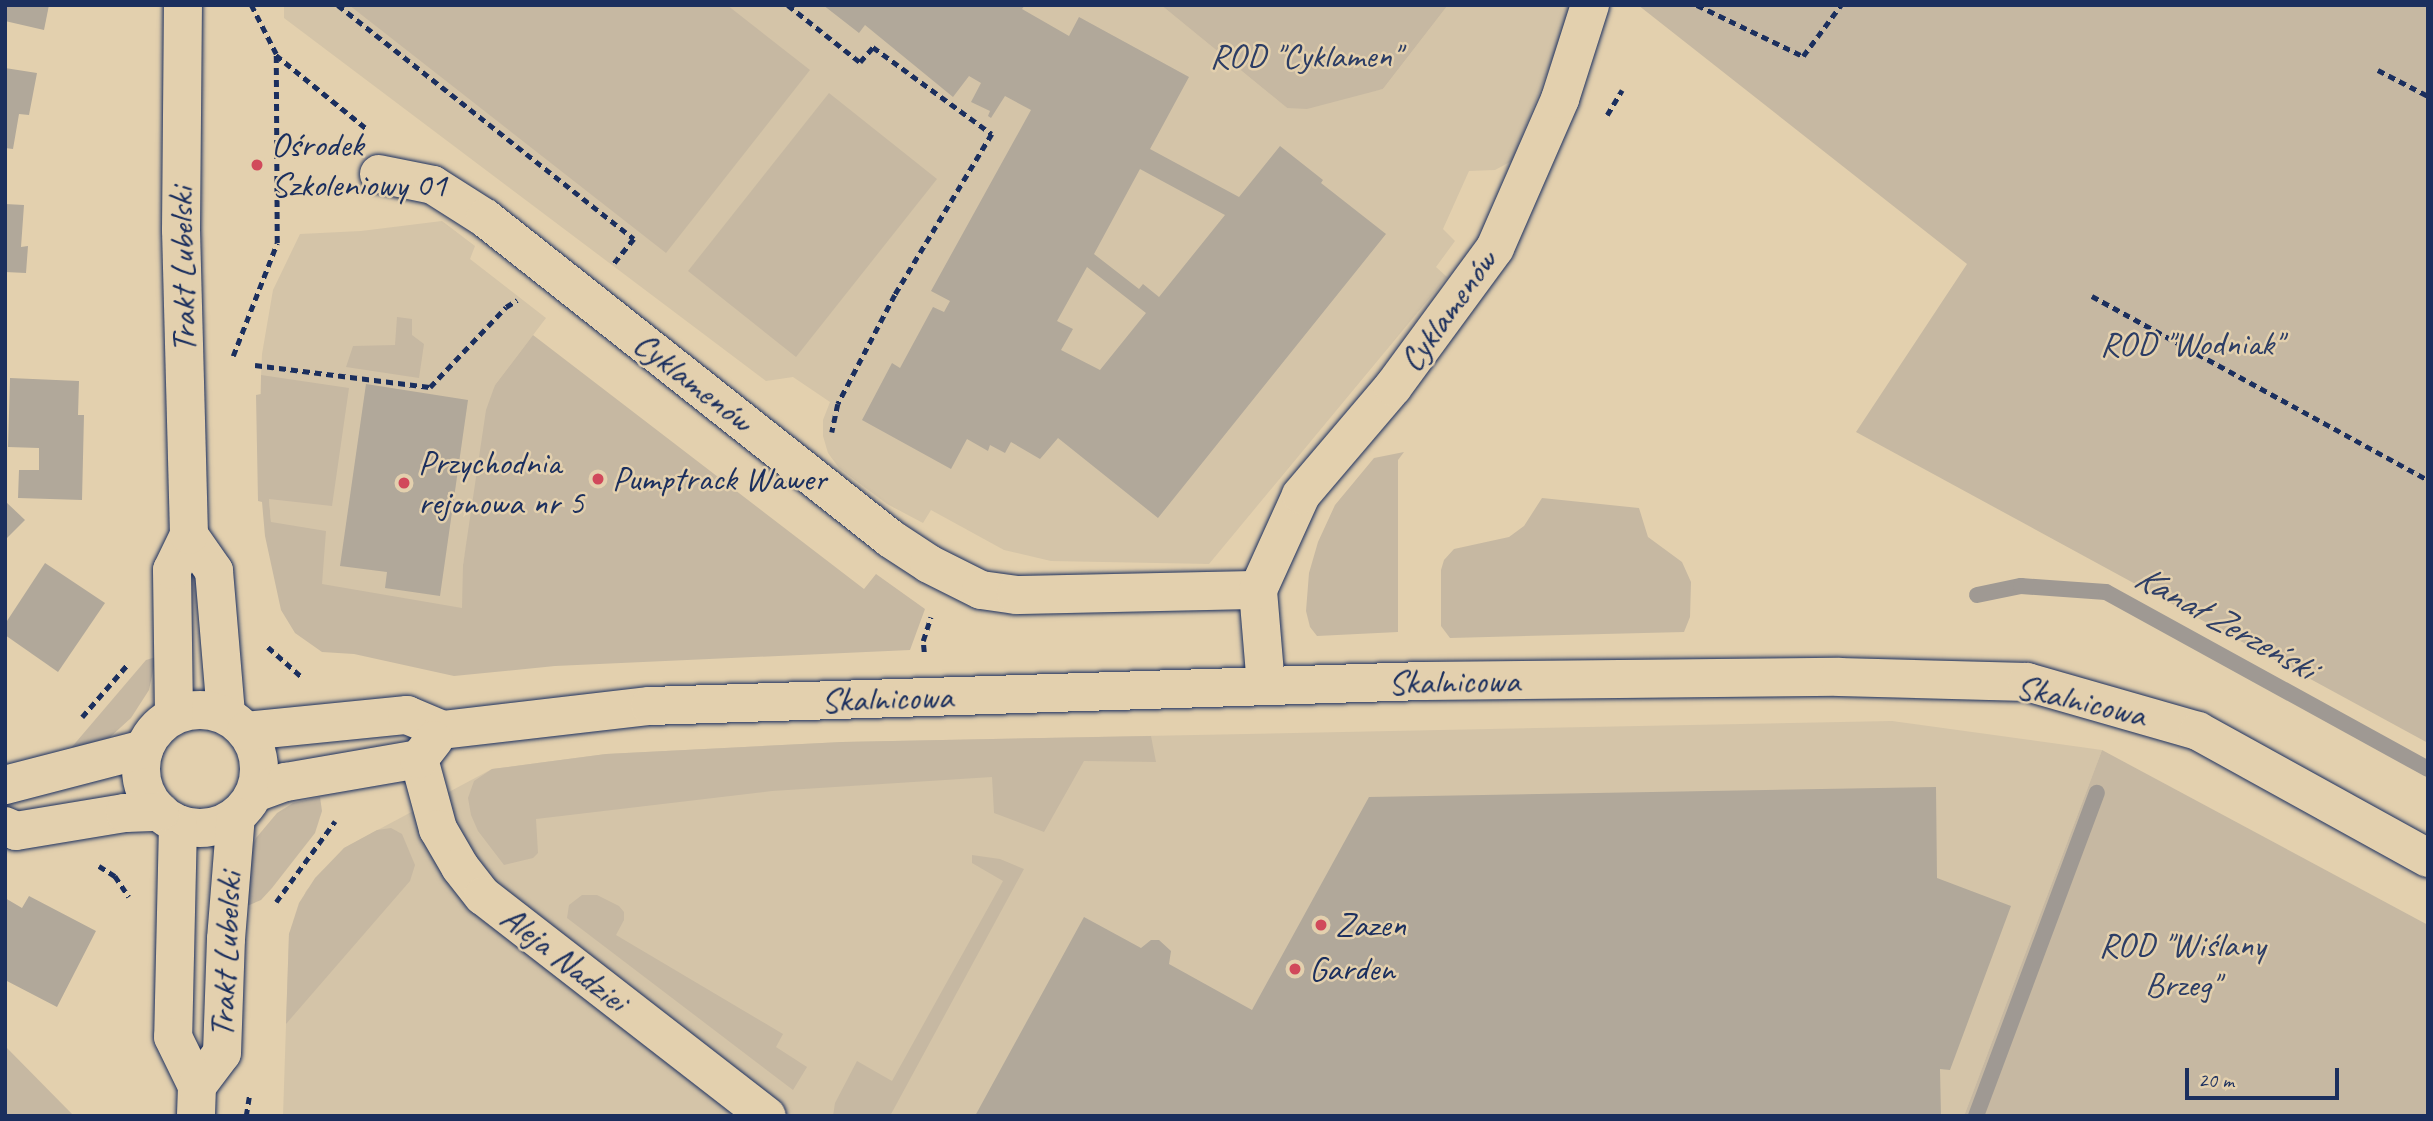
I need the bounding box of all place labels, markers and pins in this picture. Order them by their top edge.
place label: Ośrodek Szkoleniowy 01 [271,124,447,206]
marker: Ośrodek Szkoleniowy 01 [249,157,265,173]
place label: Przychodnia rejonowa nr 5 [418,442,584,524]
place label: Pumptrack Wawer [612,458,827,500]
marker: Pumptrack Wawer [590,471,606,487]
marker: Przychodnia rejonowa nr 5 [396,475,412,491]
place label: Zazen [1335,904,1406,946]
marker: Zazen [1313,917,1329,933]
place label: Garden [1309,948,1395,990]
marker: Garden [1287,961,1303,977]

